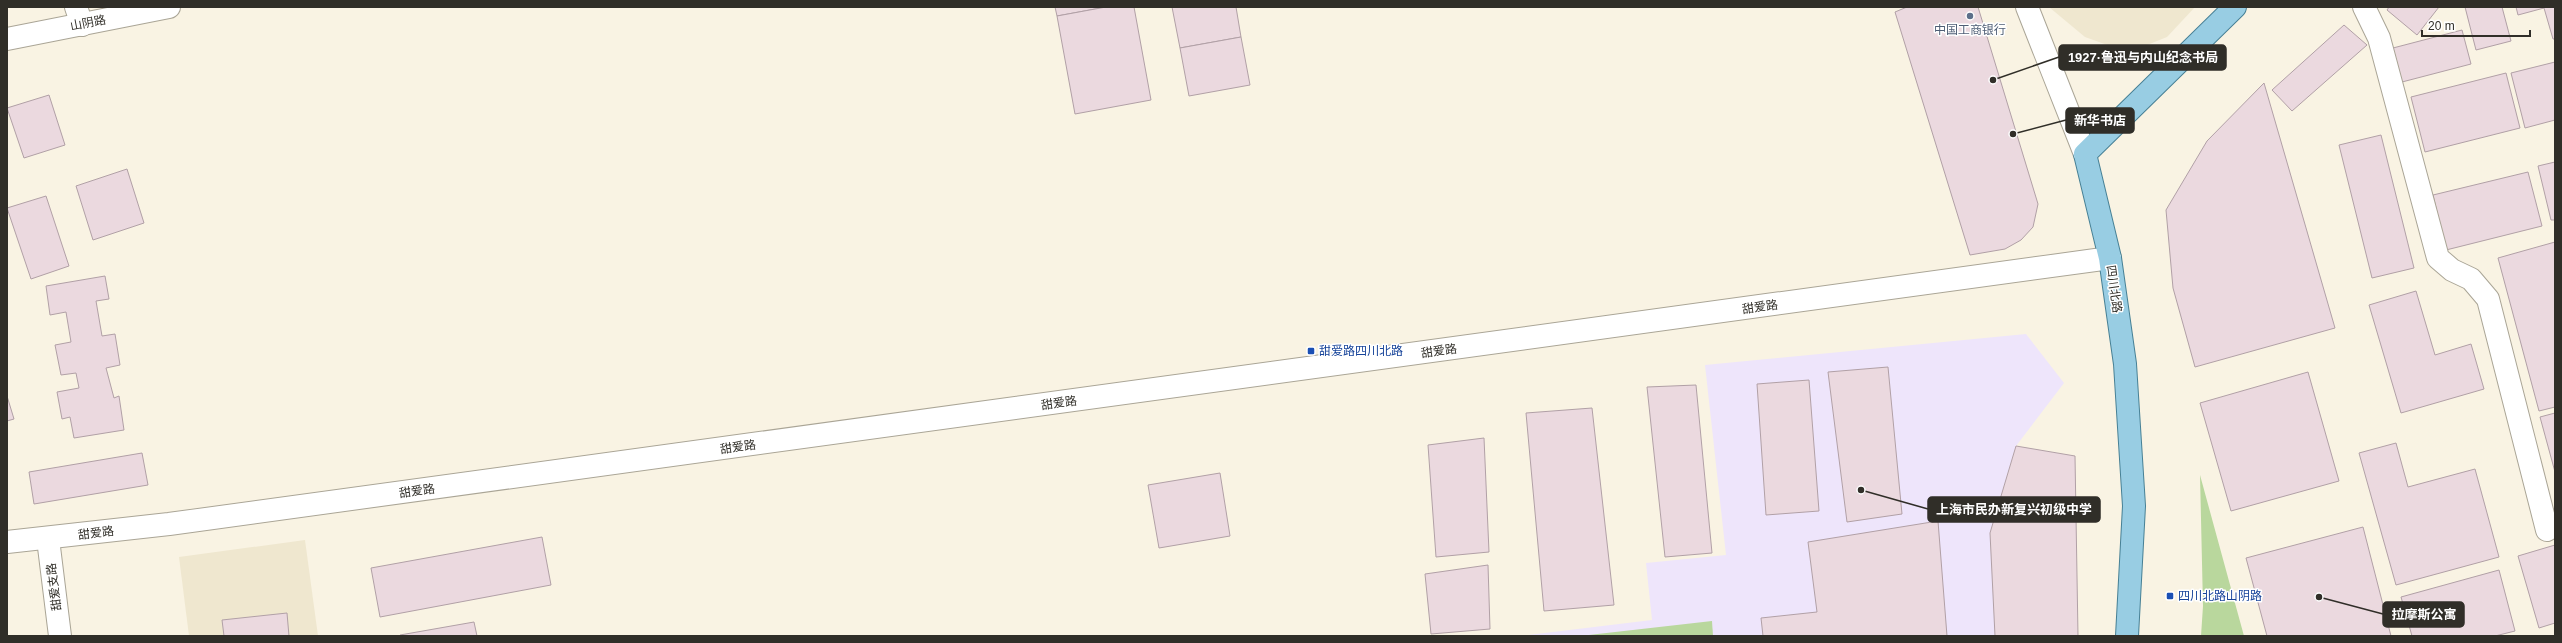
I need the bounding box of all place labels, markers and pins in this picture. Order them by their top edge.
marker: 中国工商银行 [1965,11,1975,21]
place label: 中国工商银行 [1934,23,2006,37]
callout: 1927·鲁迅与内山纪念书局 [2059,45,2226,70]
callout: 新华书店 [2066,108,2134,133]
place label: 甜爱路四川北路 [1319,344,1403,358]
marker: 甜爱路四川北路 [1306,346,1316,356]
callout: 上海市民办新复兴初级中学 [1928,497,2100,522]
place label: 四川北路山阴路 [2178,589,2262,603]
marker: 四川北路山阴路 [2165,591,2175,601]
callout: 拉摩斯公寓 [2383,602,2464,627]

